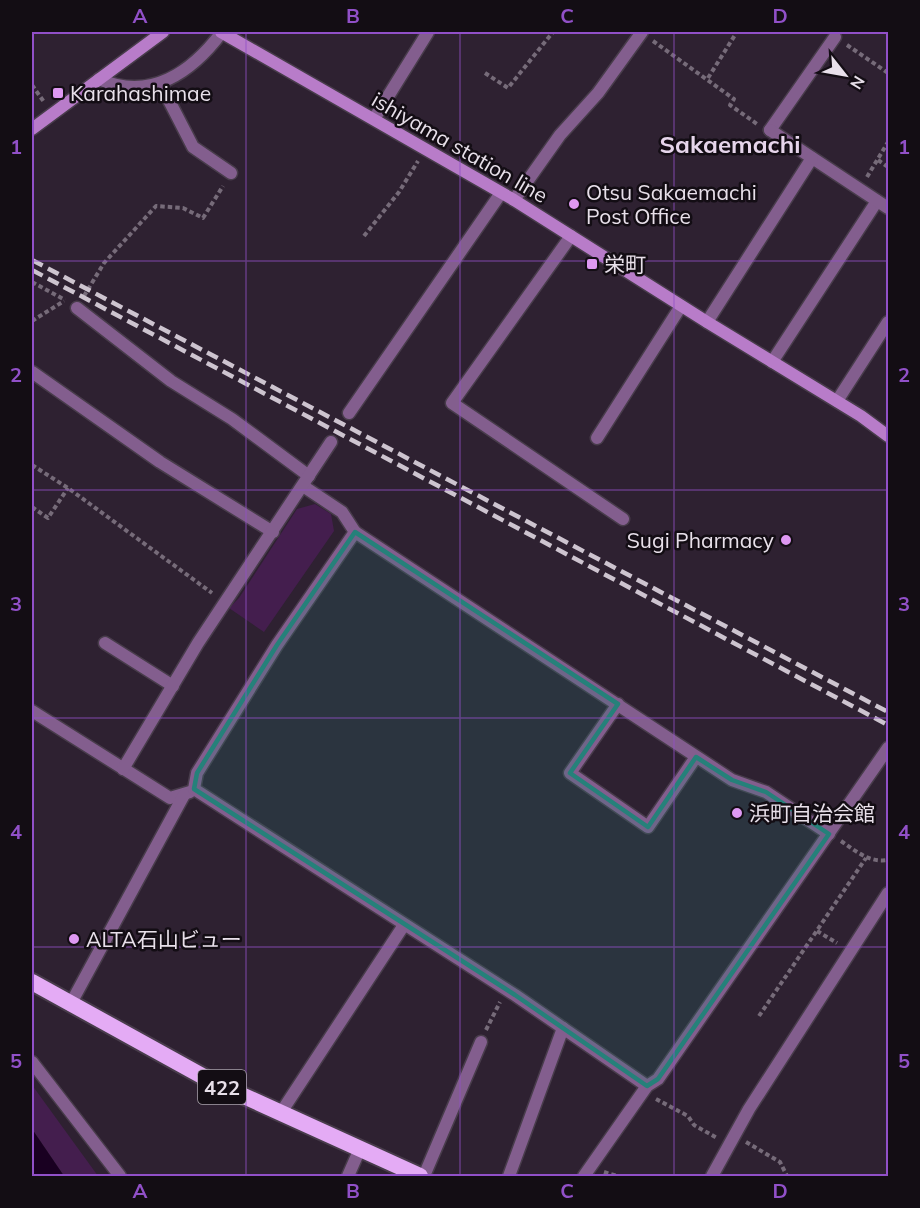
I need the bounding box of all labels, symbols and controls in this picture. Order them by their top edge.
text: A [133,3,148,28]
text: B [346,3,360,28]
text: C [560,3,574,28]
text: D [772,3,788,28]
north arrow [815,45,875,105]
text: N [846,72,870,93]
place label: Karahashimae [70,80,211,106]
marker: Karahashimae [51,86,65,100]
street label: ishiyama station line [367,86,553,208]
district label: Sakaemachi [660,129,800,159]
text: 1 [10,134,22,159]
text: 1 [898,134,910,159]
place label: Otsu Sakaemachi Post Office [586,179,757,229]
marker: Otsu Sakaemachi Post Office [567,197,581,211]
place label: 栄町 [604,251,646,277]
marker: 栄町 [585,257,599,271]
text: 2 [10,362,22,387]
text: 2 [898,362,910,387]
place label: Sugi Pharmacy [627,527,774,553]
marker: Sugi Pharmacy [779,533,793,547]
text: 3 [10,591,22,616]
text: 3 [898,591,910,616]
place label: 浜町自治会館 [749,800,875,826]
marker: 浜町自治会館 [730,806,744,820]
text: 4 [10,819,22,844]
text: 4 [898,819,910,844]
place label: ALTA石山ビュー [86,926,242,952]
marker: ALTA石山ビュー [67,932,81,946]
text: 5 [10,1048,22,1073]
text: 5 [898,1048,910,1073]
road number: 422 [198,1070,246,1104]
text: A [133,1178,148,1203]
text: B [346,1178,360,1203]
text: C [560,1178,574,1203]
text: D [772,1178,788,1203]

